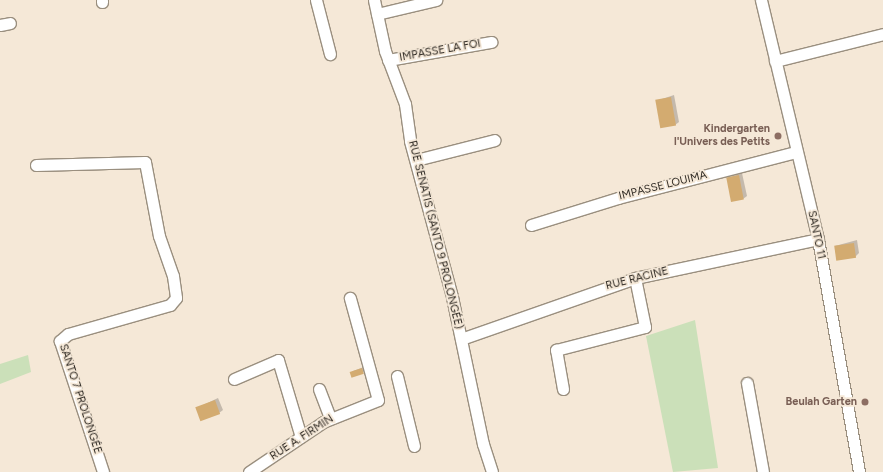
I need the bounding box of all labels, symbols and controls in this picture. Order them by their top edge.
street label: IMPASSE LA FOI [398,37,482,65]
place label: Kindergarten l'Univers des Petits [674,123,770,149]
marker: Kindergarten l'Univers des Petits [773,131,783,141]
street label: RUE SENATIS (SANTO 9 PROLONGÉE) [405,139,465,331]
street label: IMPASSE LOUIMA [618,169,708,203]
street label: SANTO 11 [804,210,828,260]
street label: RUE RACINE [604,265,670,293]
street label: SANTO 7 PROLONGÉE [56,343,104,455]
place label: Beulah Garten [786,395,857,409]
marker: Beulah Garten [860,397,870,407]
street label: RUE A. FIRMIN [268,413,336,463]

